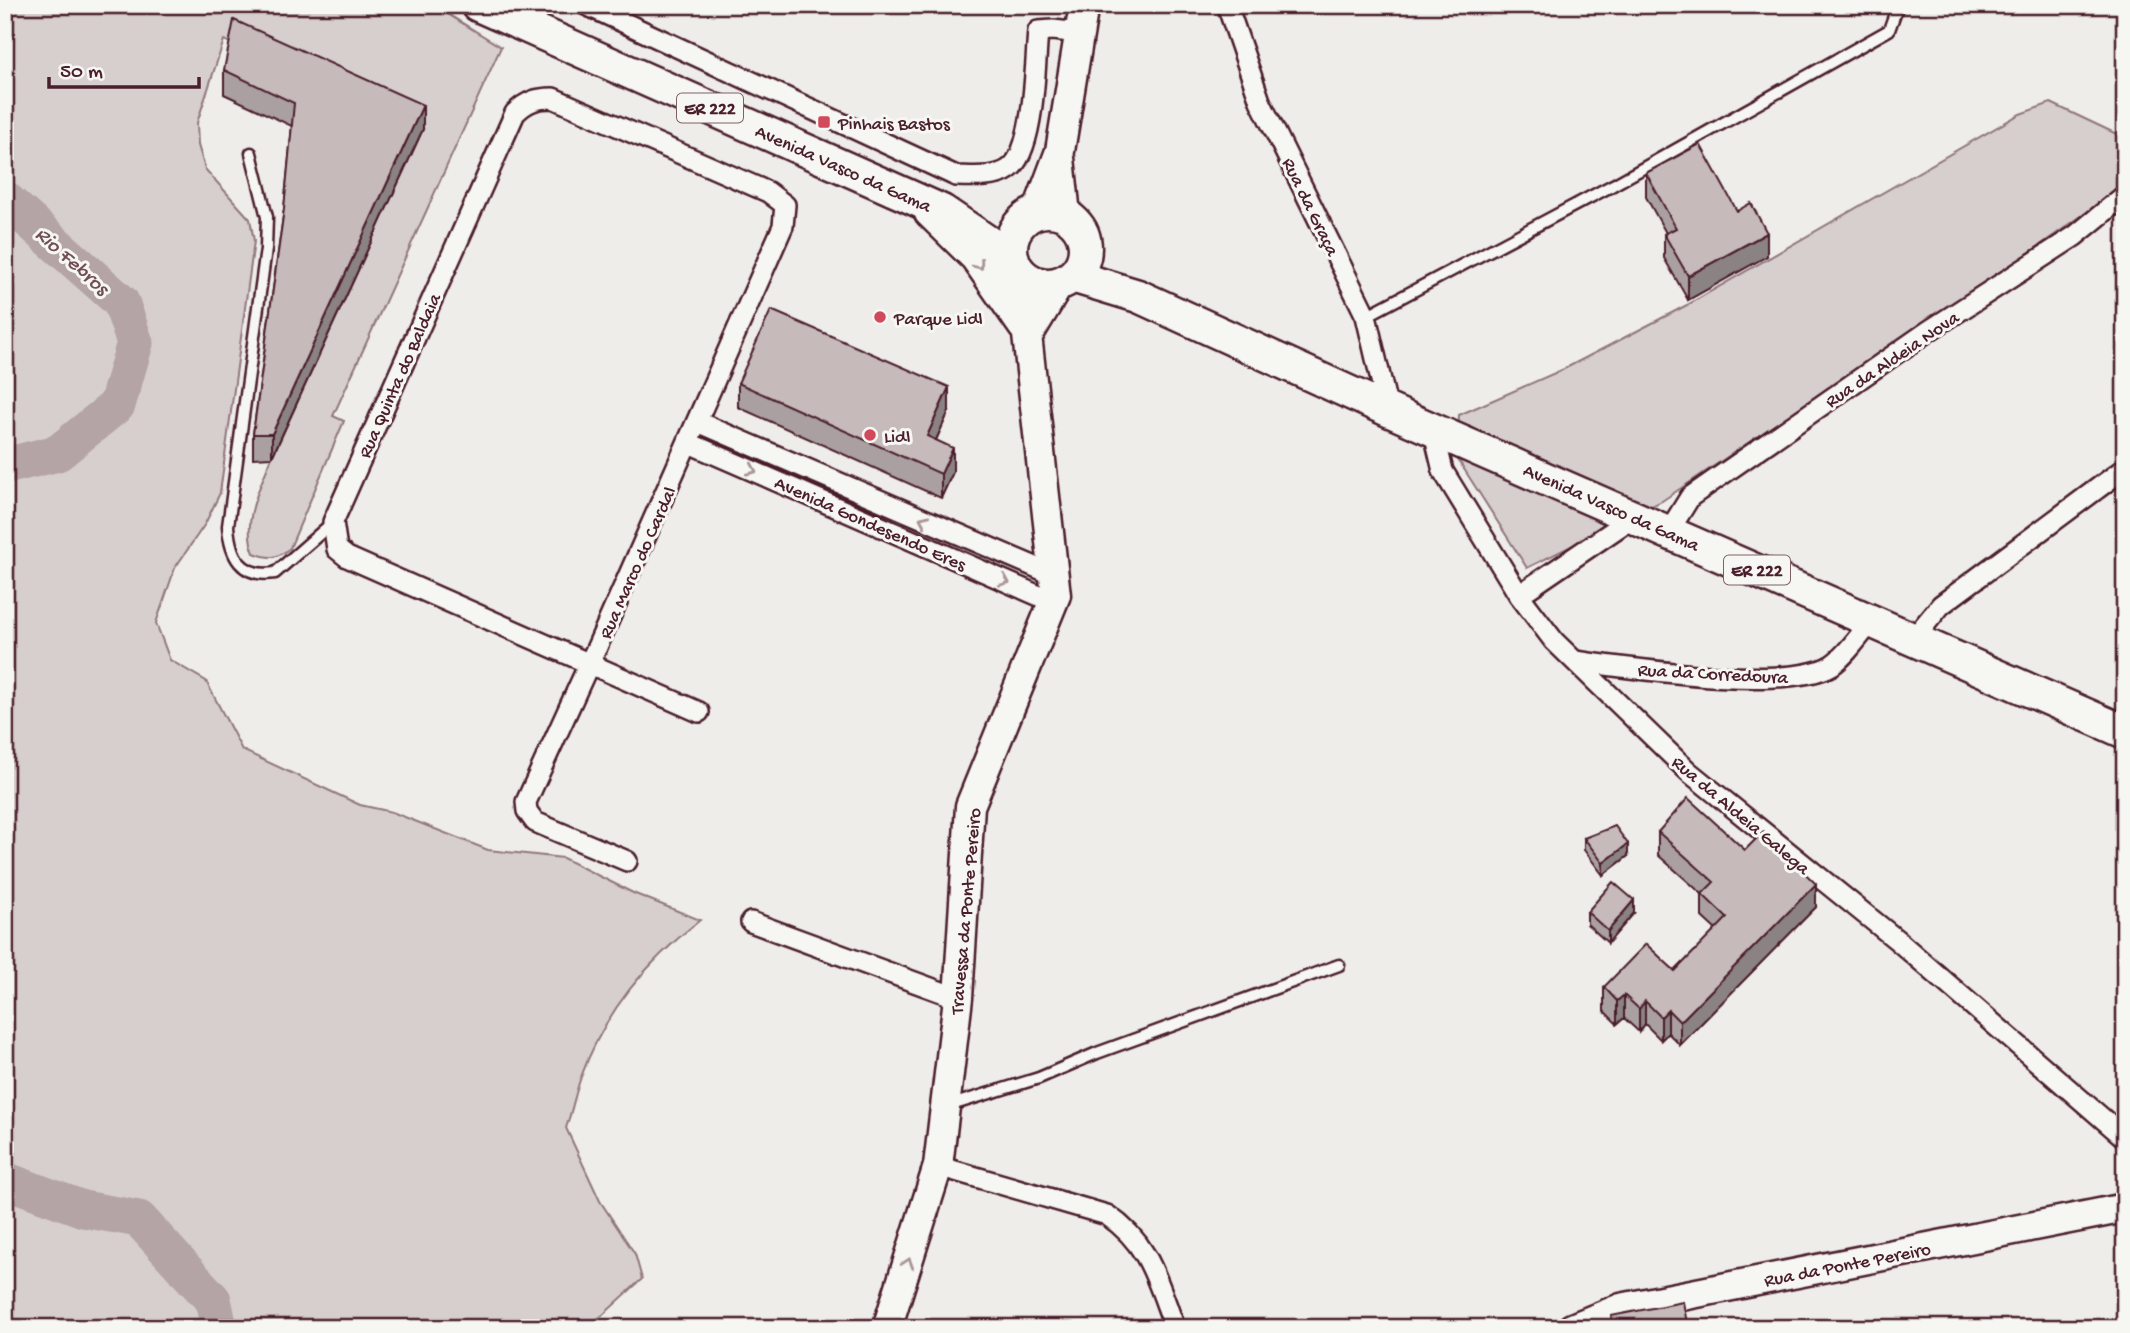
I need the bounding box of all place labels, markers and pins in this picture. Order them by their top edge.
marker: Pinhais Bastos [816,114,832,130]
place label: Pinhais Bastos [837,114,951,137]
marker: Parque Lidl [872,309,888,325]
place label: Parque Lidl [893,309,983,332]
marker: Lidl [862,427,878,443]
place label: Lidl [884,427,910,450]

